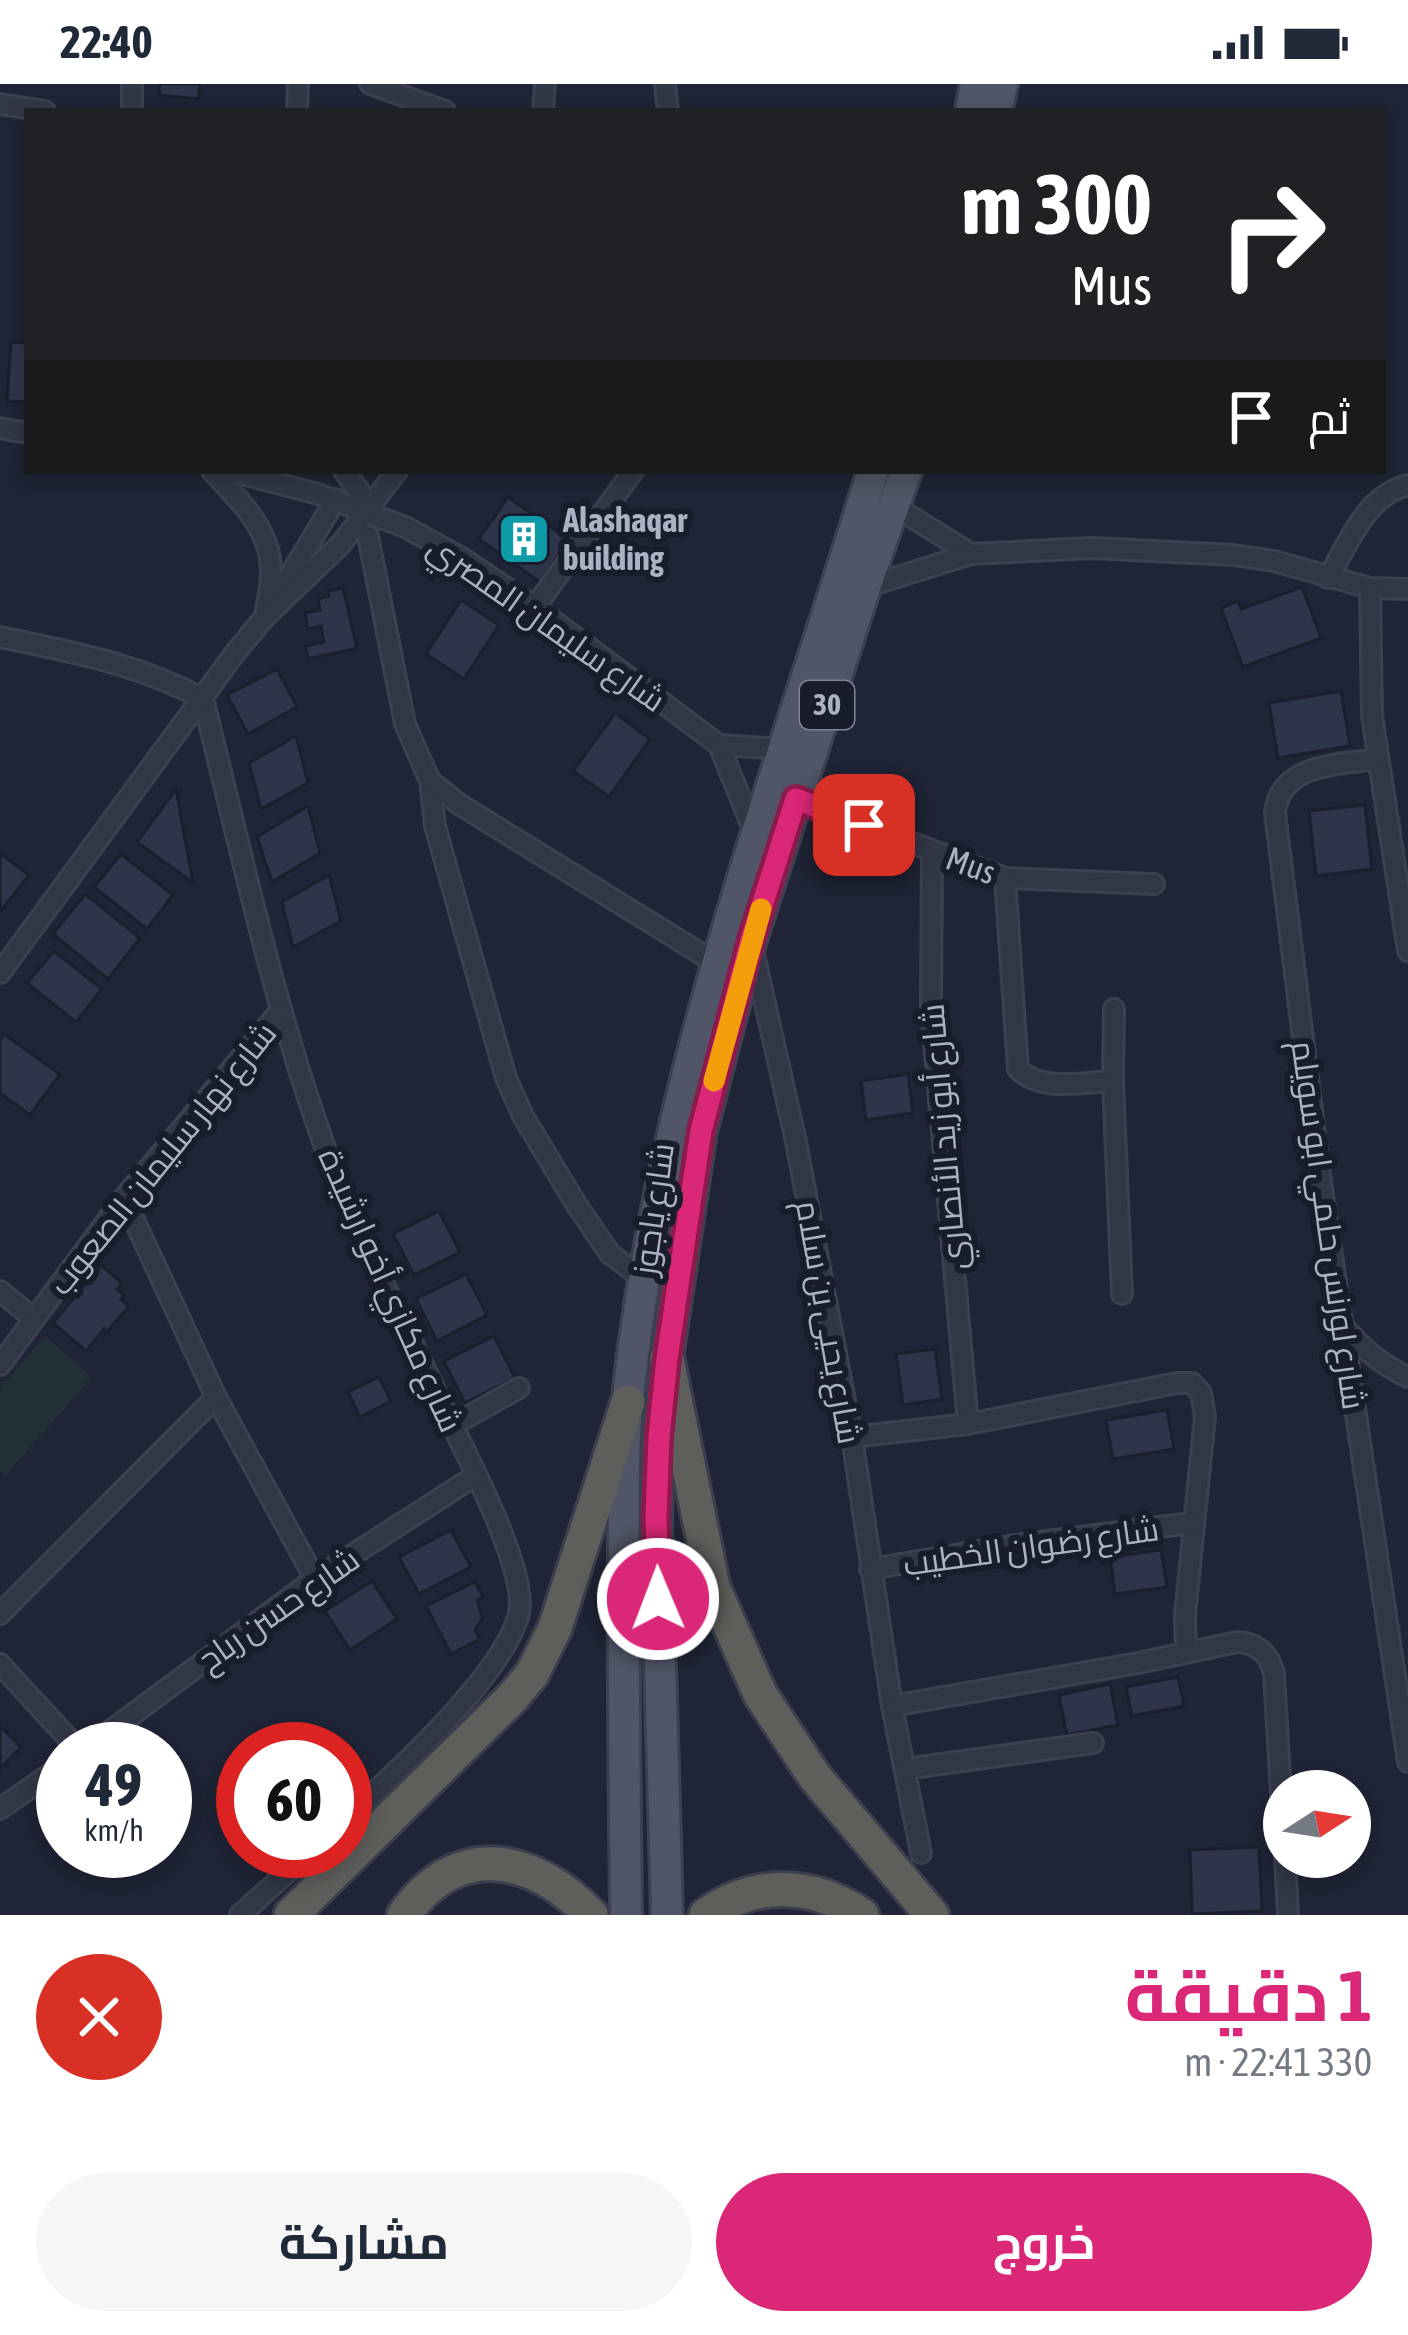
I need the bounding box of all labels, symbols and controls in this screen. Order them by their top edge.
text: 22:40 [60,16,153,68]
text: 300 m [962,156,1152,252]
icon: right [1194,156,1350,312]
text: Mus [1071,255,1152,316]
icon: arrive [1218,384,1284,450]
text: ثم [1308,392,1350,444]
place label: Alashaqar building [562,501,688,577]
building icon: Alashaqar building [496,511,552,567]
street label: شارع سليمان المصري [417,527,673,725]
road number: 30 [800,681,854,729]
pin [813,774,915,876]
icon: arrive [831,792,897,858]
street label: Mus [941,839,1001,891]
street label: شارع أبو زيد الأنصاري [911,1002,981,1272]
street label: شارع نهار سليمان الصعوب [40,1014,287,1305]
street label: شارع لورنس حلمي ابو سويلم [1277,1038,1374,1413]
street label: شارع ياجوز [625,1140,685,1280]
street label: شارع مكازي أخو ارشيدة [305,1142,472,1440]
street label: شارع يحيى بن سلام [785,1197,869,1448]
street label: شارع رضوان الخطيب [901,1509,1162,1587]
position arrow [595,1536,721,1662]
street label: شارع حسن رباح [190,1539,368,1682]
speed limit sign: 60 [216,1722,372,1878]
text: 49 [86,1750,142,1819]
north arrow [1263,1770,1371,1878]
map controls [1263,1770,1371,1878]
text: km/h [84,1813,144,1847]
button: close [36,1954,162,2080]
text: 1 دقيقة [1125,1954,1372,2036]
text: 330 m · 22:41 [1184,2040,1372,2084]
button: مشاركة [36,2173,692,2311]
button: خروج [716,2173,1372,2311]

